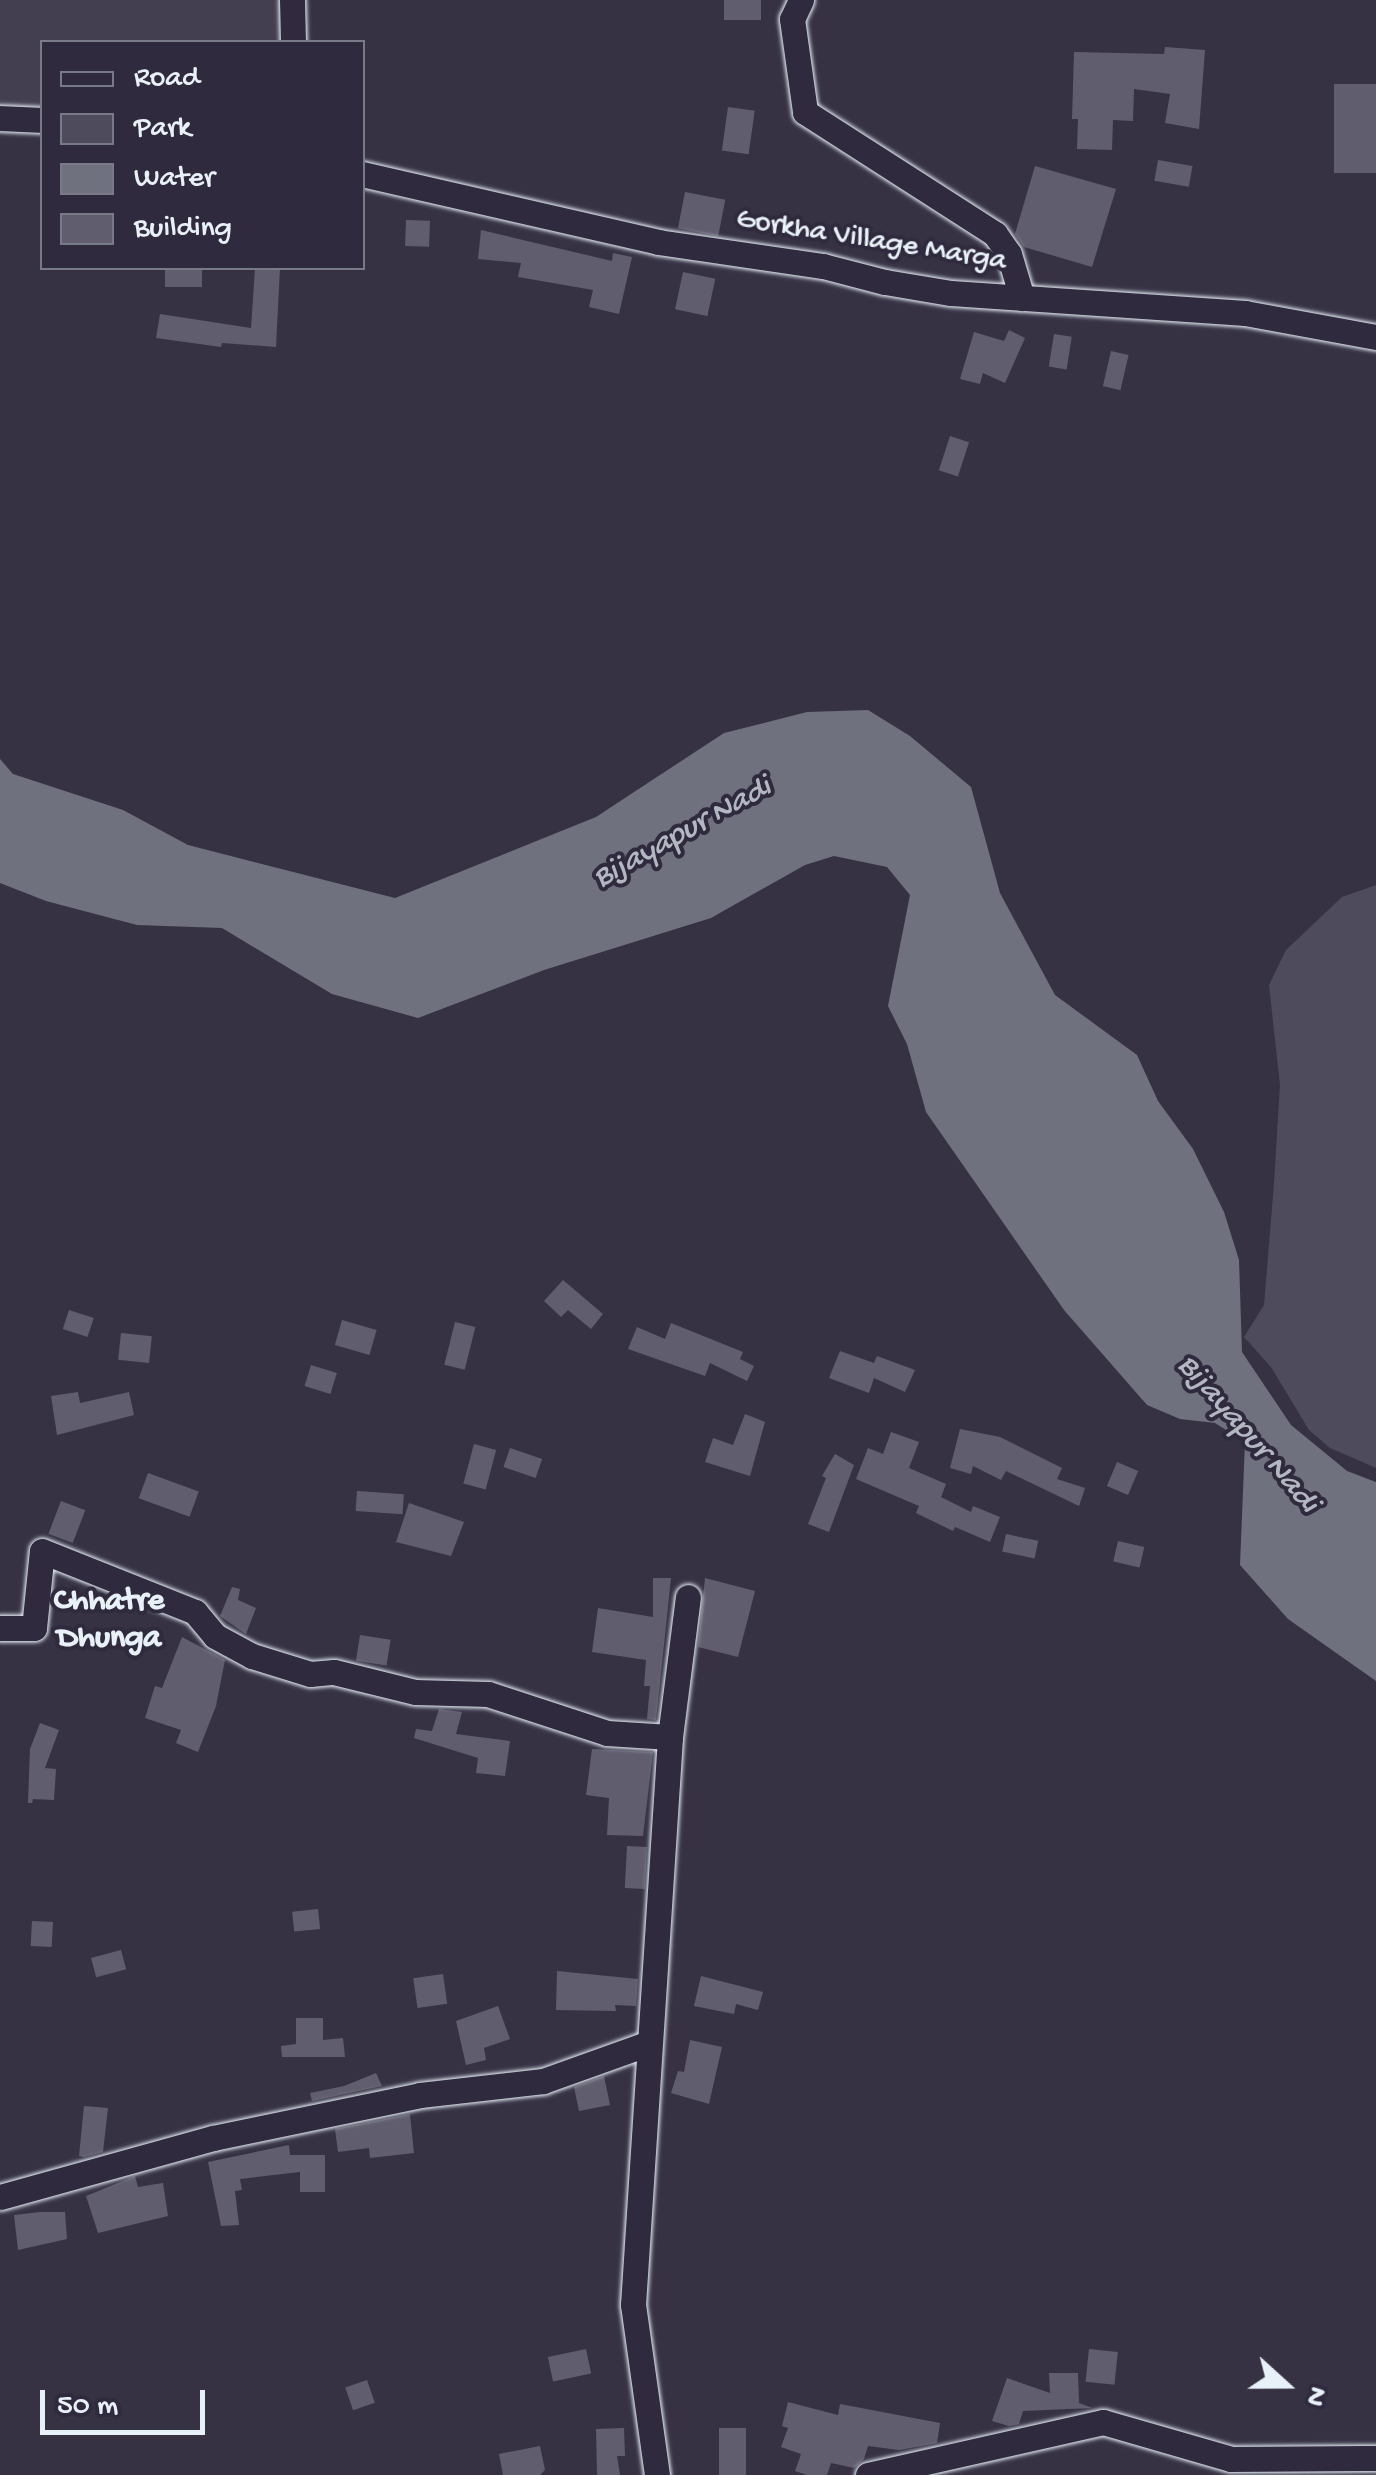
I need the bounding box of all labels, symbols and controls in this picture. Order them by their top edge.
legend [40,40,365,270]
text: Road [134,62,200,97]
text: Park [134,112,191,147]
text: Water [134,162,215,197]
street label: Gorkha Village Marga [733,203,1009,281]
text: Building [134,212,232,247]
water label: Bijayapur Nadi [587,769,779,899]
water label: Bijayapur Nadi [1168,1348,1326,1522]
district label: Chhatre Dhunga [54,1584,164,1659]
north arrow [1236,2335,1336,2435]
scale bar [45,2370,210,2432]
text: N [1296,2381,1333,2410]
text: 50 m [57,2390,118,2425]

